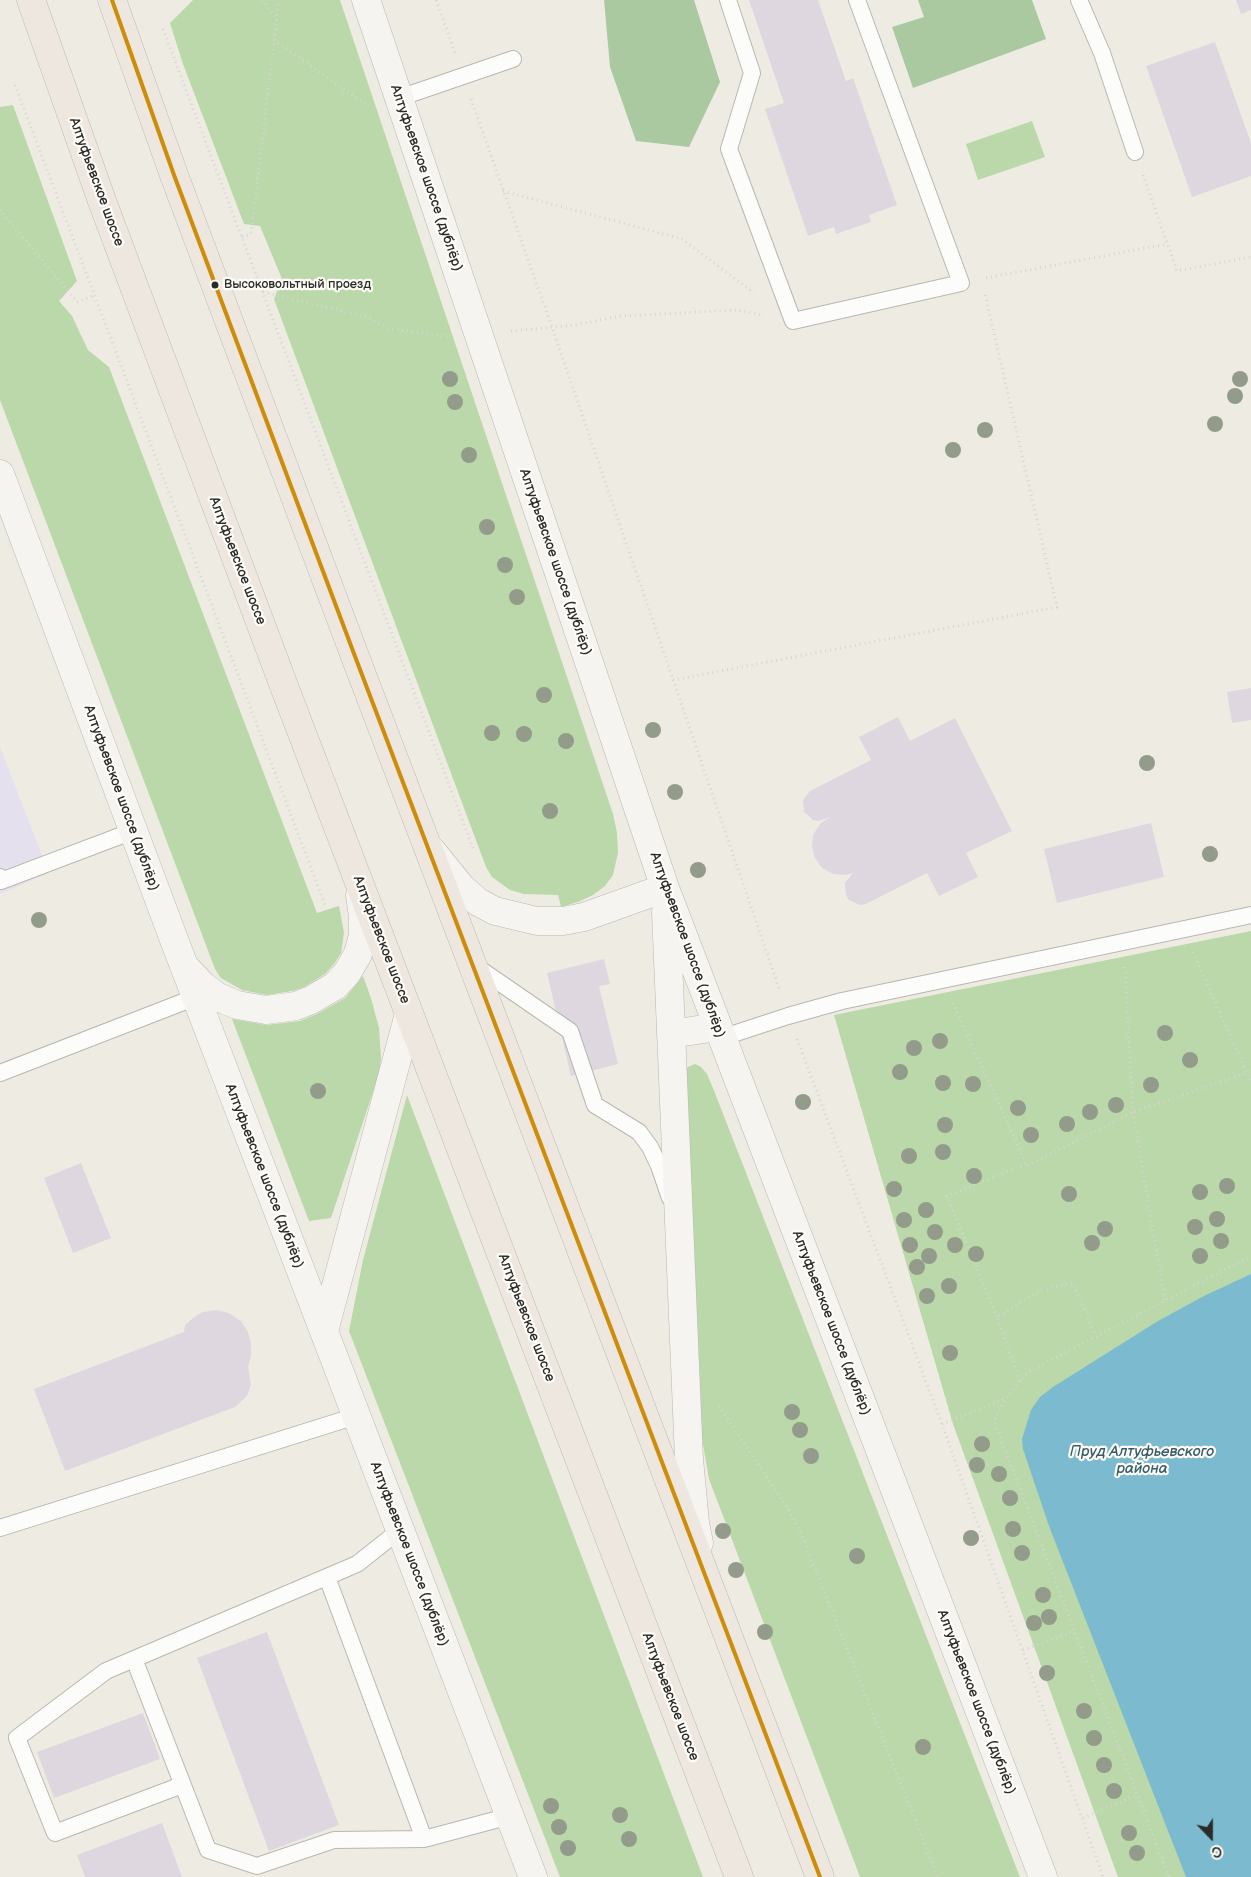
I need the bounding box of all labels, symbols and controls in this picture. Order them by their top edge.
street label: Алтуфьевское шоссе (дублёр) [386,83,466,273]
street label: Алтуфьевское шоссе [65,115,127,249]
place label: Высоковольтный проезд [224,277,371,293]
marker: Высоковольтный проезд [210,280,220,290]
street label: Алтуфьевское шоссе (дублёр) [515,467,595,657]
street label: Алтуфьевское шоссе [205,495,269,627]
street label: Алтуфьевское шоссе (дублёр) [80,703,162,893]
street label: Алтуфьевское шоссе (дублёр) [646,850,728,1040]
street label: Алтуфьевское шоссе [349,874,413,1006]
street label: Алтуфьевское шоссе (дублёр) [221,1082,307,1270]
street label: Алтуфьевское шоссе (дублёр) [788,1229,874,1417]
street label: Алтуфьевское шоссе [494,1252,558,1384]
water label: Пруд Алтуфьевского района [1070,1443,1214,1478]
street label: Алтуфьевское шоссе (дублёр) [366,1460,452,1648]
street label: Алтуфьевское шоссе (дублёр) [933,1608,1019,1796]
street label: Алтуфьевское шоссе [638,1631,702,1763]
north arrow [1186,1812,1236,1862]
text: С [1209,1842,1225,1861]

